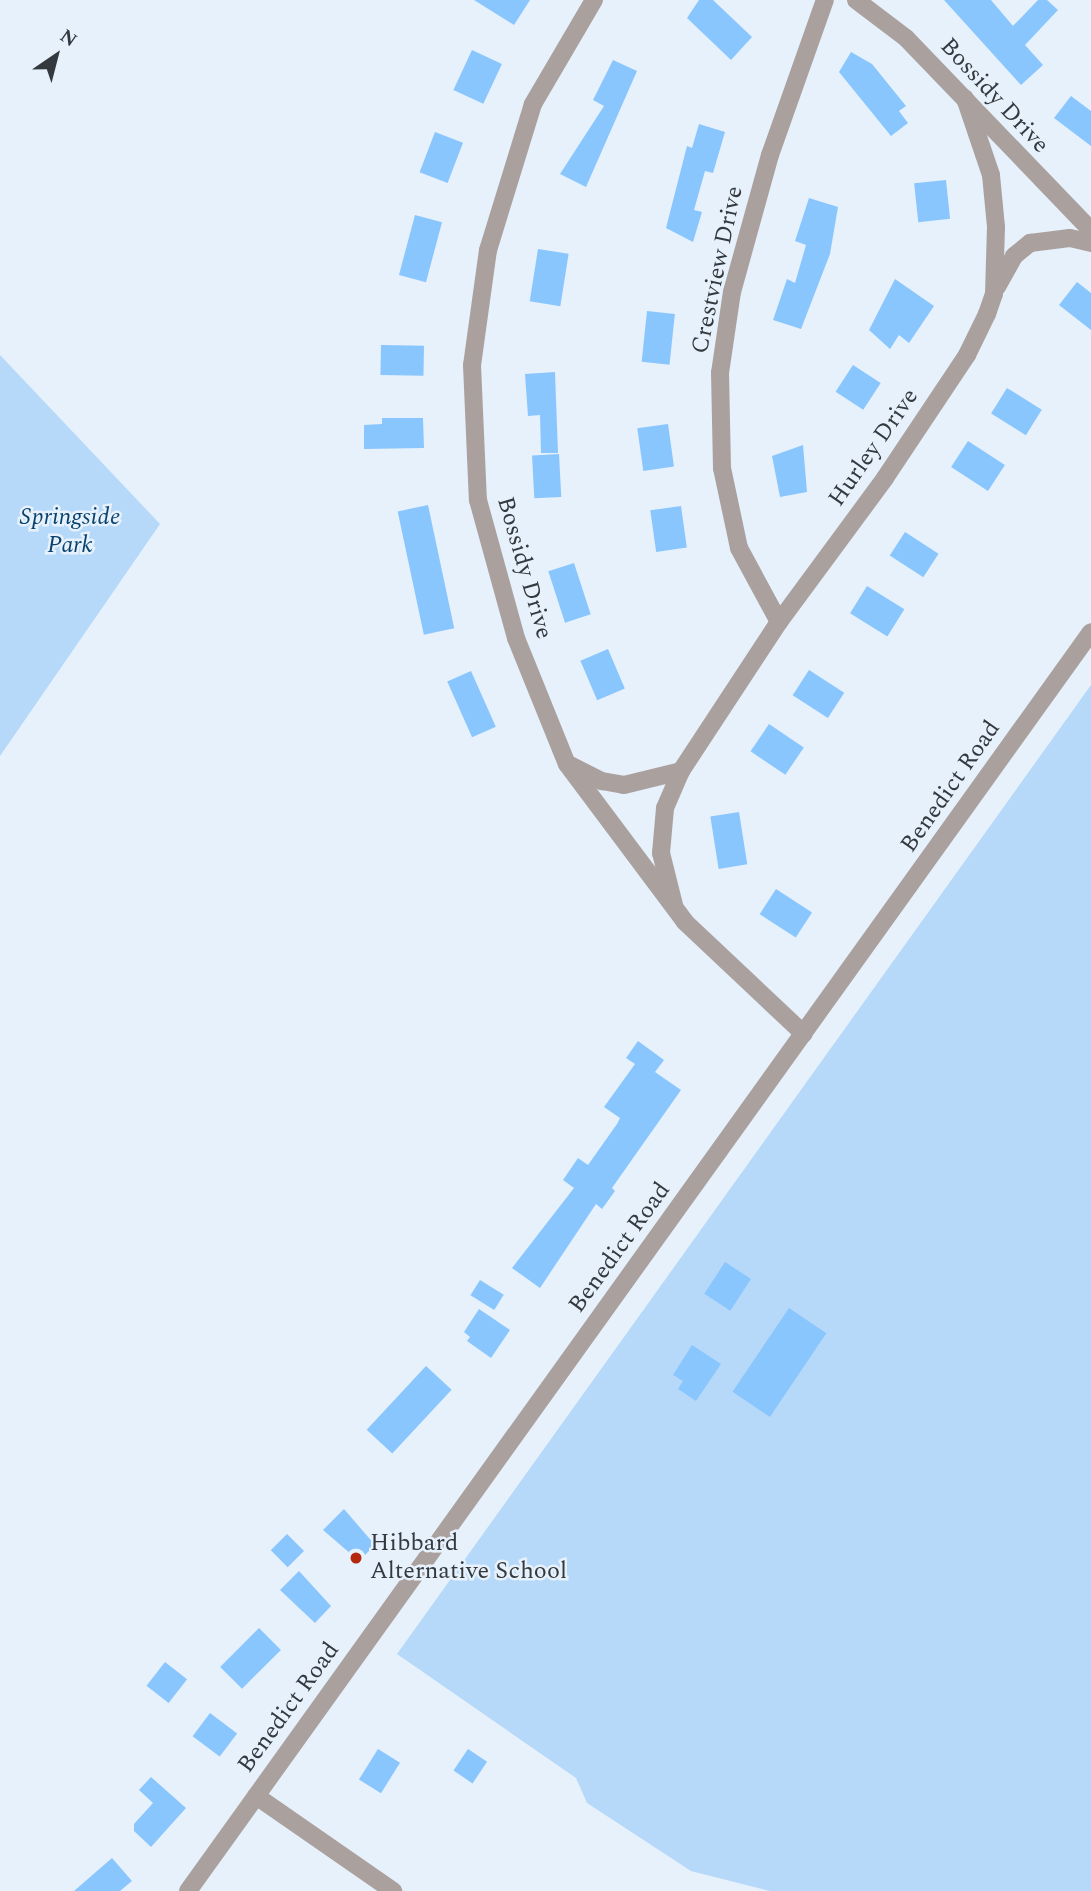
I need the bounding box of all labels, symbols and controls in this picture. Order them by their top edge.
north arrow [21,21,91,91]
text: N [54,22,83,55]
street label: Bossidy Drive [933,33,1055,159]
street label: Crestview Drive [686,184,750,356]
street label: Hurley Drive [823,383,925,513]
street label: Bossidy Drive [490,494,558,642]
park label: Springside Park [20,504,120,560]
street label: Benedict Road [895,716,1007,858]
street label: Benedict Road [563,1177,677,1319]
place label: Hibbard Alternative School [370,1530,567,1586]
marker: Hibbard Alternative School [348,1550,364,1566]
street label: Benedict Road [232,1637,346,1779]

